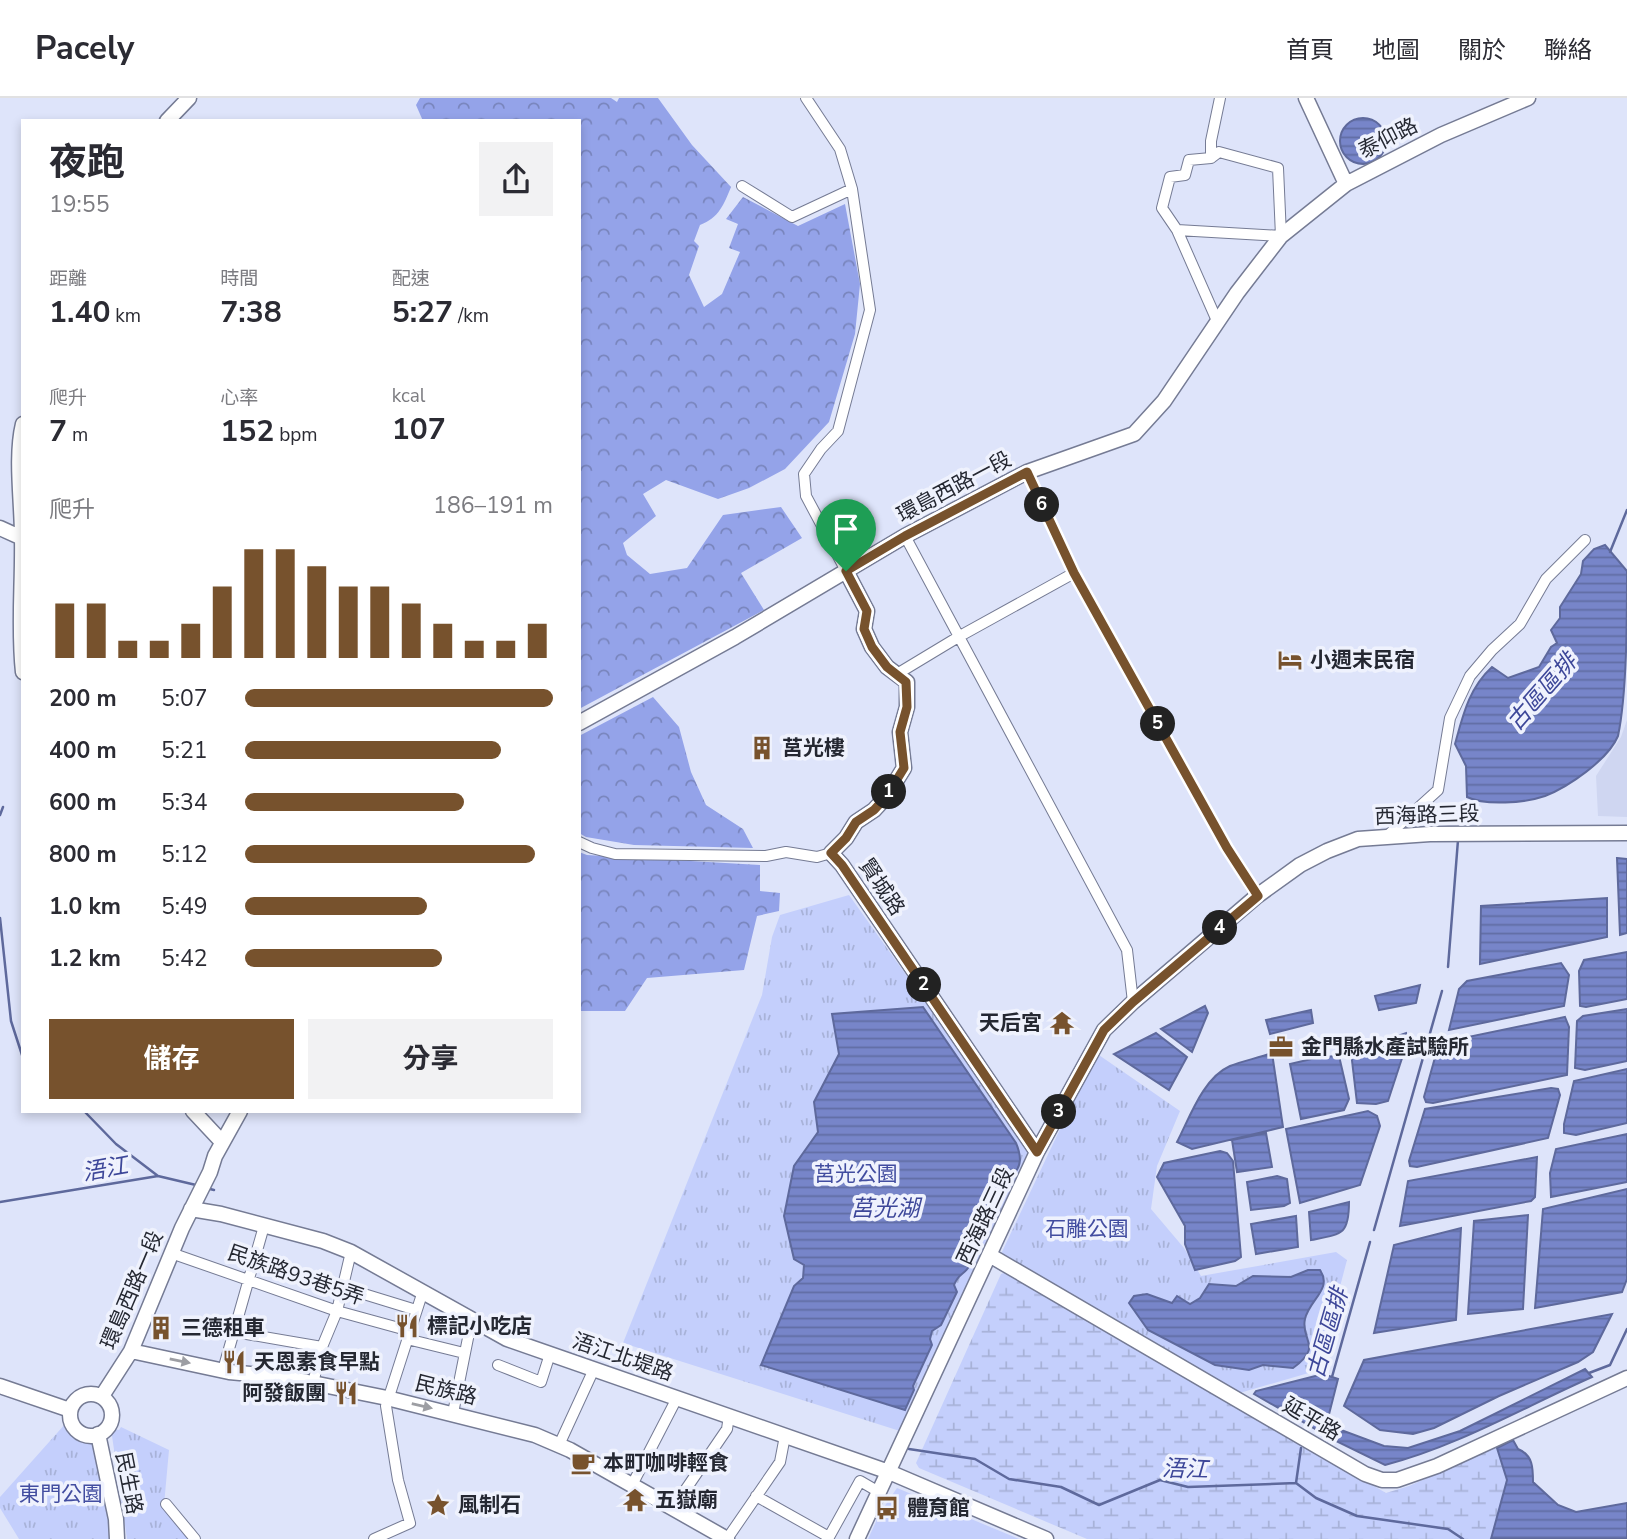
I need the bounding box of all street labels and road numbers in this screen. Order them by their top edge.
street label: 泰仰路 [1354,111,1422,165]
street label: 環島西路一段 [892,445,1016,529]
street label: 西海路三段 [1374,799,1480,831]
street label: 賢城路 [853,853,911,921]
street label: 西海路三段 [950,1163,1020,1269]
street label: 環島西路一段 [94,1227,170,1353]
street label: 民族路93巷5弄 [224,1239,368,1311]
street label: 浯江北堤路 [569,1327,677,1387]
street label: 民族路 [412,1369,480,1411]
street label: 延平路 [1278,1391,1346,1447]
street label: 民生路 [109,1449,149,1517]

